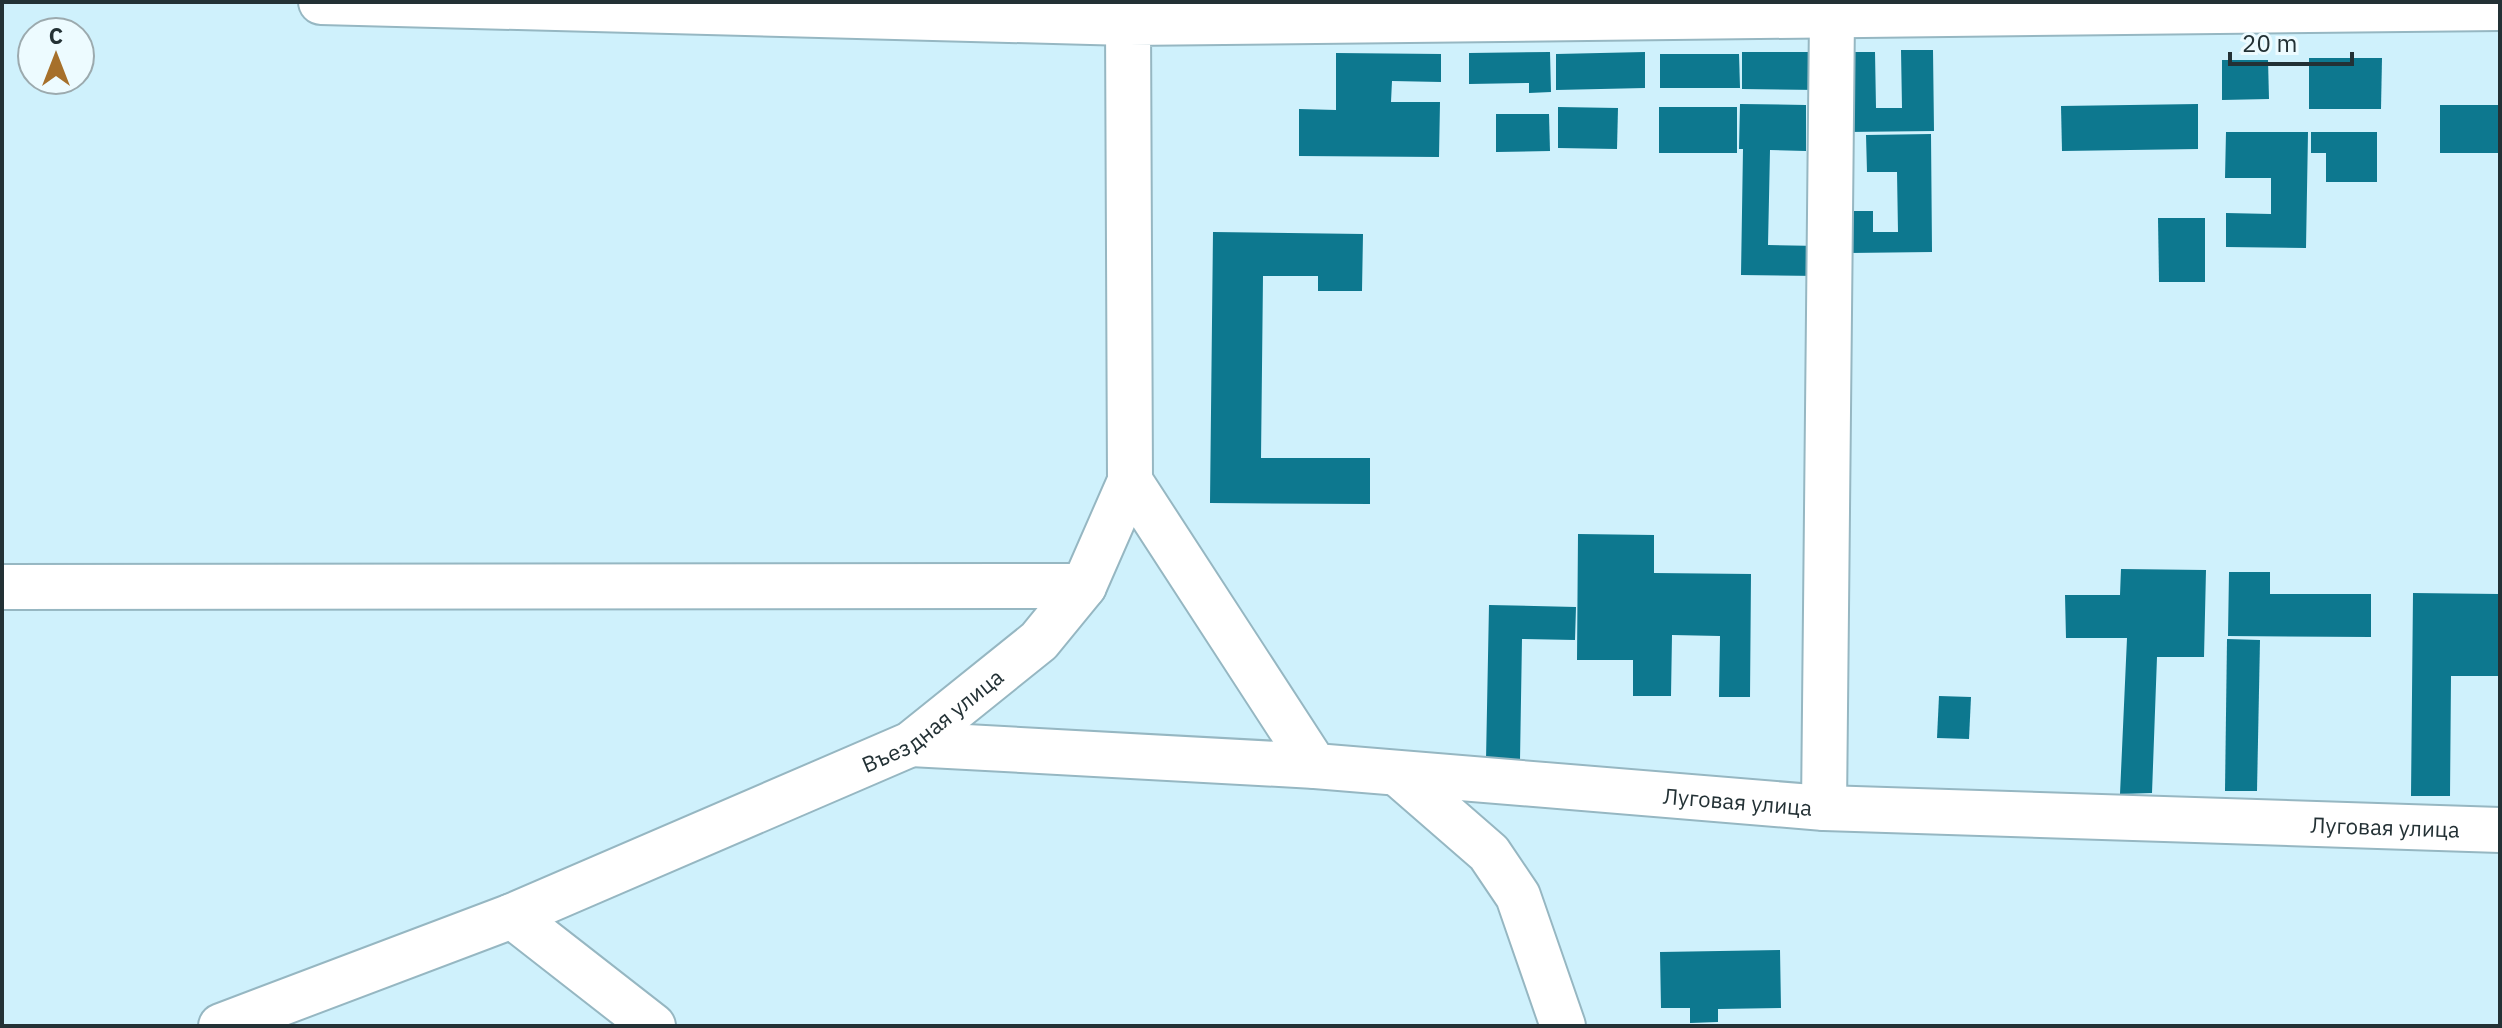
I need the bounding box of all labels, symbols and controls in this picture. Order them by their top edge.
north arrow [16,16,96,96]
scale bar [2230,16,2352,66]
text: С [49,21,63,50]
text: 20 m [2242,27,2297,59]
street label: Въездная улица [857,661,1009,778]
street label: Луговая улица [1662,780,1814,822]
street label: Луговая улица [2310,809,2461,843]

